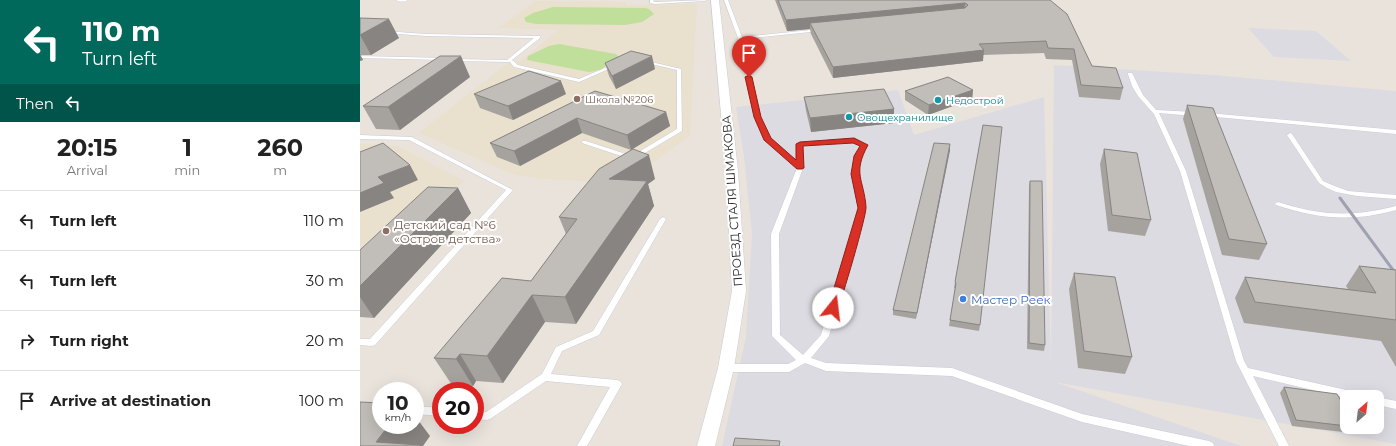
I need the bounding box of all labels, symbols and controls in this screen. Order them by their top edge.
text: 110 m [82,14,160,48]
icon: left [16,16,68,68]
pin [732,36,766,77]
icon: arrive [738,42,760,64]
text: Turn left [82,48,157,70]
icon: left [62,92,84,114]
place label: Школа №206 [585,93,653,106]
text: Then [16,94,54,113]
marker: Школа №206 [572,94,582,104]
place label: Недострой [946,94,1004,107]
marker: Недострой [933,95,943,105]
place label: Овощехранилище [857,111,953,124]
marker: Овощехранилище [844,112,854,122]
street label: ПРОЕЗД СТАЛЯ ШМАКОВА [719,115,745,287]
text: 20:15 [57,133,117,162]
text: 1 [183,133,192,162]
text: 260 [257,133,303,162]
text: Arrival [67,162,108,178]
text: min [174,162,200,178]
text: m [273,162,287,178]
icon: left [16,210,38,232]
text: Turn left [50,211,117,230]
text: 110 m [303,211,344,230]
place label: Детский сад №6 «Остров детства» [394,217,502,246]
marker: Детский сад №6 «Остров детства» [381,226,391,236]
icon: left [16,270,38,292]
text: Turn left [50,271,117,290]
text: 30 m [306,271,344,290]
position arrow [812,287,854,329]
place label: Мастер Реек [971,292,1051,307]
marker: Мастер Реек [958,294,968,304]
icon: right [16,330,38,352]
text: Turn right [50,331,129,350]
text: 20 m [306,331,344,350]
speed limit sign: 20 [432,382,484,434]
icon: arrive [16,390,38,412]
north arrow [1340,390,1384,434]
map controls [1340,390,1384,434]
text: Arrive at destination [50,391,211,410]
text: 100 m [299,391,344,410]
text: 10 [387,391,409,415]
text: km/h [385,411,411,424]

